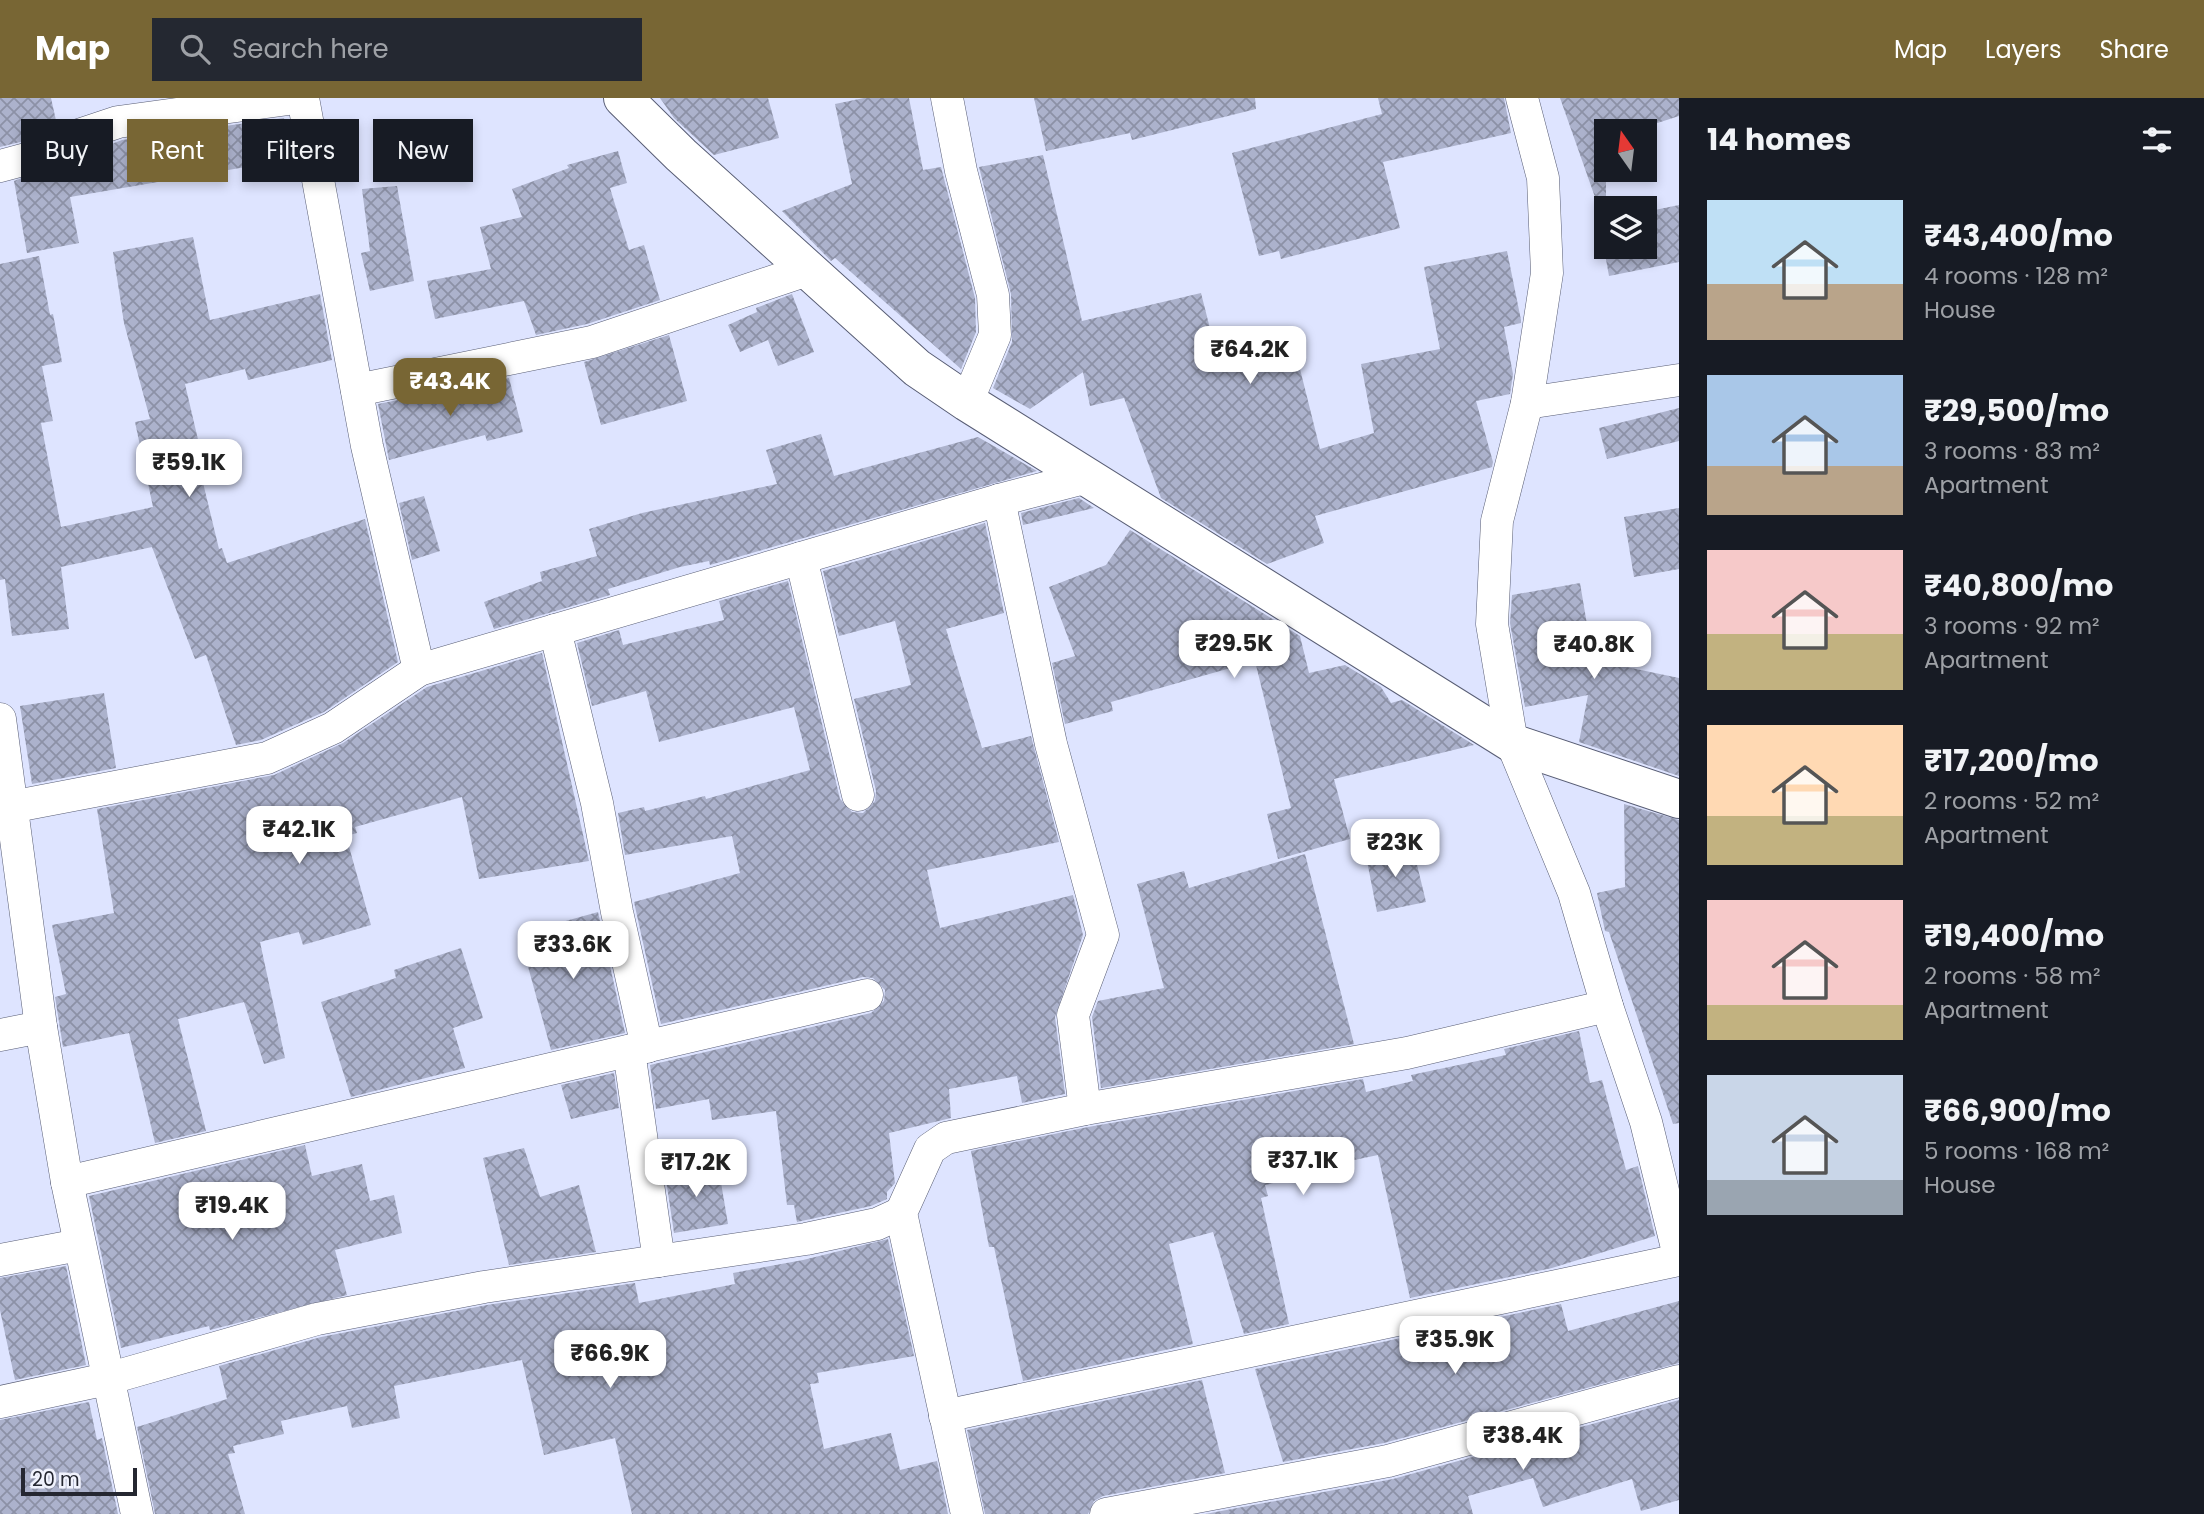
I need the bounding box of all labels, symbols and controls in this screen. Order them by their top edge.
search box [152,18,642,81]
text: Map [35,25,110,72]
icon: search [176,30,214,68]
text: Search here [232,31,389,67]
text: Map [1894,33,1947,66]
text: Layers [1985,33,2061,66]
text: Share [2099,33,2169,66]
text: 14 homes [1707,118,1851,161]
chip: Buy [21,119,113,182]
chip: Rent [127,119,228,182]
chip: Filters [242,119,359,182]
chip: New [373,119,473,182]
north arrow [1594,119,1657,182]
map controls [1594,119,1657,259]
icon: filters [2138,121,2176,159]
button: layers [1594,196,1657,259]
text: ₹43,400/mo [1924,214,2113,257]
icon: home [1763,228,1847,312]
text: 4 rooms · 128 m² [1924,260,2108,292]
text: House [1924,294,1996,326]
pin: ₹64.2K [1193,327,1307,386]
text: ₹64.2K [1210,333,1290,365]
pin: ₹43.4K [393,358,507,418]
text: ₹43.4K [409,365,491,397]
text: ₹29,500/mo [1924,389,2109,432]
icon: home [1763,403,1847,487]
text: 3 rooms · 83 m² [1924,435,2100,467]
pin: ₹59.1K [132,440,246,499]
text: ₹59.1K [152,446,226,478]
text: Apartment [1924,469,2049,501]
text: ₹40,800/mo [1924,564,2113,607]
icon: home [1763,578,1847,662]
text: 3 rooms · 92 m² [1924,610,2100,642]
pin: ₹29.5K [1177,620,1291,680]
pin: ₹40.8K [1537,622,1651,681]
text: ₹29.5K [1195,627,1273,659]
text: ₹40.8K [1553,628,1635,660]
text: Apartment [1924,644,2049,676]
text: ₹17,200/mo [1924,739,2099,782]
icon: home [1763,753,1847,837]
text: 2 rooms · 52 m² [1924,785,2099,817]
pin: ₹42.1K [242,806,356,866]
text: ₹42.1K [262,813,336,845]
text: Apartment [1924,819,2049,851]
pin: ₹23K [1354,820,1436,879]
text: ₹23K [1367,826,1423,858]
text: ₹19,400/mo [1924,914,2104,957]
pin: ₹33.6K [516,922,630,981]
text: ₹33.6K [534,928,612,960]
icon: home [1763,928,1847,1012]
text: 2 rooms · 58 m² [1924,960,2101,992]
text: Apartment [1924,994,2049,1026]
text: ₹66,900/mo [1924,1089,2111,1132]
icon: home [1763,1103,1847,1187]
text: 5 rooms · 168 m² [1924,1135,2109,1167]
pin: ₹37.1K [1246,1138,1360,1197]
pin: ₹17.2K [639,1140,753,1199]
text: ₹37.1K [1267,1144,1339,1176]
text: ₹17.2K [661,1146,731,1178]
text: House [1924,1169,1996,1201]
pin: ₹19.4K [175,1182,289,1242]
text: ₹19.4K [195,1189,269,1221]
pin: ₹35.9K [1398,1316,1512,1376]
text: ₹35.9K [1415,1323,1495,1355]
pin: ₹66.9K [553,1330,667,1390]
text: ₹66.9K [570,1337,650,1369]
pin: ₹38.4K [1466,1412,1580,1472]
text: ₹38.4K [1483,1419,1563,1451]
scale bar [21,1465,136,1497]
text: 20 m [32,1466,80,1493]

